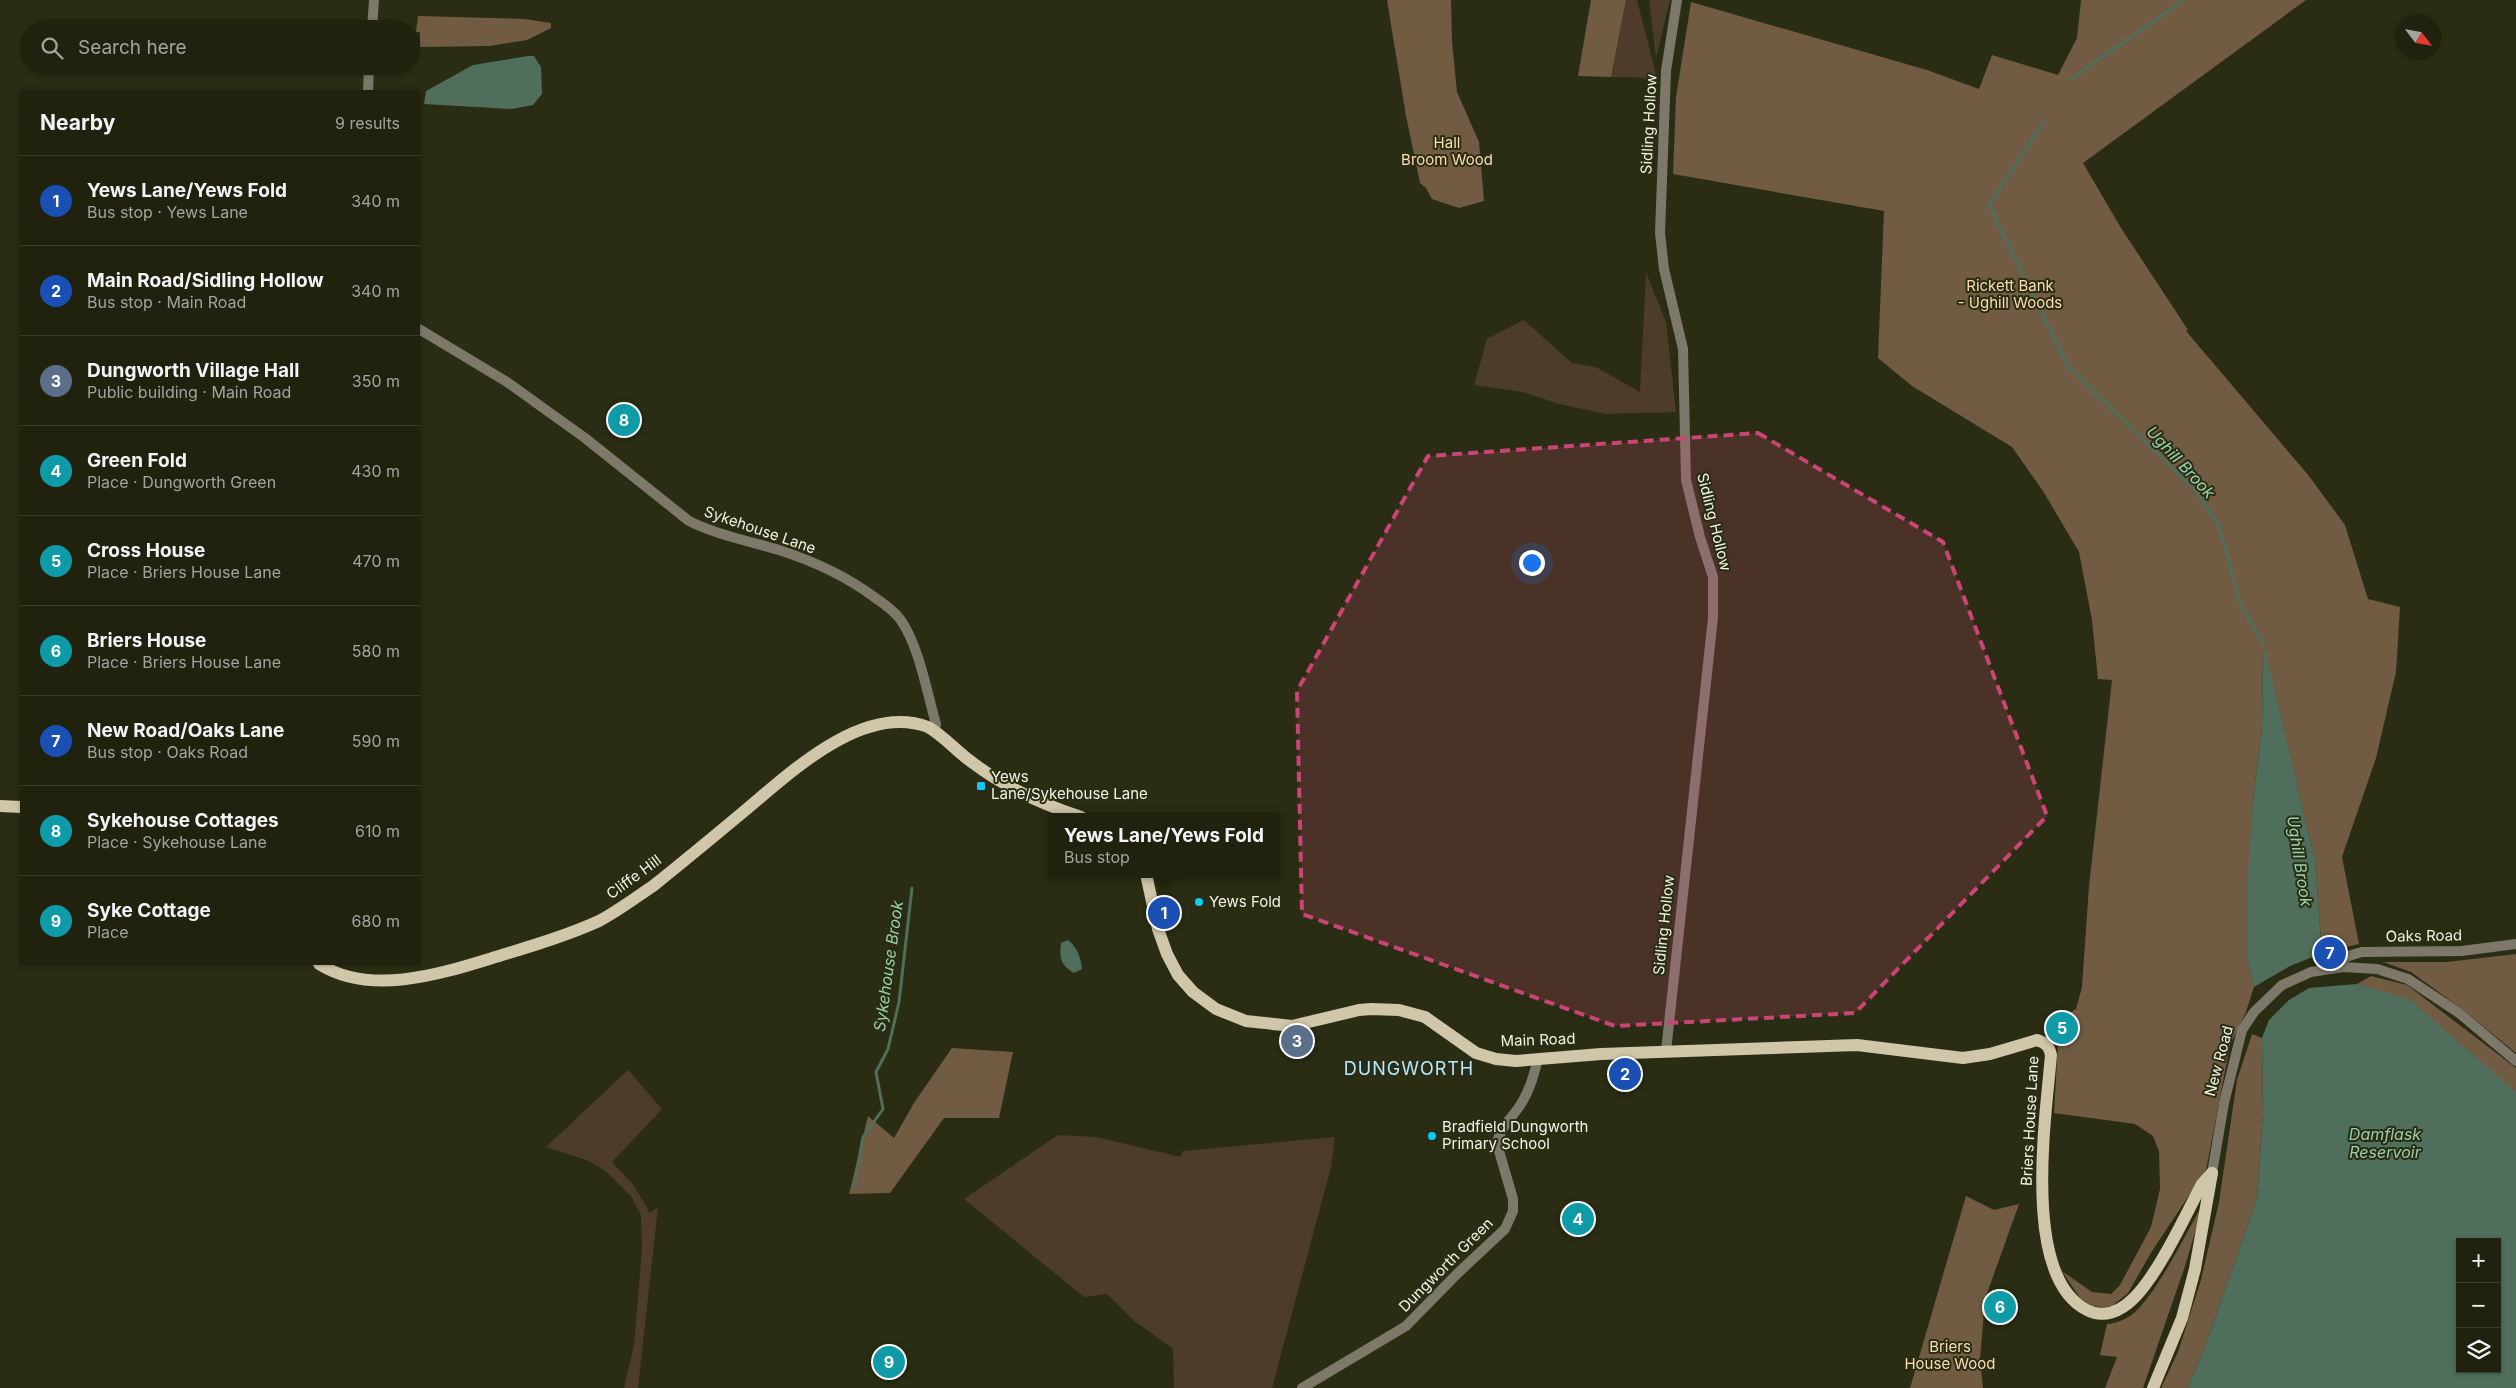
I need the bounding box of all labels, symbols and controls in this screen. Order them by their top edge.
north arrow [2396,15,2441,60]
search box [20,20,420,75]
icon: search [38,34,66,62]
text: Search here [78,36,187,59]
street label: Sidling Hollow [1636,73,1661,175]
text: Nearby [40,110,115,135]
text: 9 results [335,113,400,133]
park label: Hall Broom Wood [1401,133,1493,169]
text: Yews Lane/Yews Fold [87,179,287,202]
text: 1 [53,191,59,211]
text: 340 m [351,191,400,211]
text: Bus stop · Yews Lane [87,202,248,222]
text: Main Road/Sidling Hollow [87,269,324,292]
park label: Rickett Bank - Ughill Woods [1958,276,2062,312]
text: 2 [51,281,61,301]
text: 340 m [351,281,400,301]
text: Bus stop · Main Road [87,292,246,312]
text: Dungworth Village Hall [87,359,299,382]
text: 3 [51,371,61,391]
text: 350 m [352,371,400,391]
text: Public building · Main Road [87,382,291,402]
pin: 8 [608,401,640,439]
water label: Ughill Brook [2142,422,2220,502]
text: Green Fold [87,449,187,472]
text: 4 [51,461,61,481]
text: 430 m [351,461,400,481]
street label: Sidling Hollow [1693,471,1736,573]
text: Place · Dungworth Green [87,472,276,492]
street label: Sykehouse Lane [702,502,819,558]
text: Cross House [87,539,205,562]
your location [1519,550,1545,576]
text: 5 [51,551,61,571]
text: 470 m [352,551,400,571]
text: Place · Briers House Lane [87,562,281,582]
text: Briers House [87,629,206,652]
text: 6 [51,641,61,661]
text: 580 m [352,641,400,661]
text: Place · Briers House Lane [87,652,281,672]
text: New Road/Oaks Lane [87,719,284,742]
text: 7 [51,731,61,751]
text: 590 m [352,731,400,751]
text: Bus stop · Oaks Road [87,742,248,762]
place label: Yews Lane/Sykehouse Lane [991,767,1148,803]
marker: Yews Lane/Sykehouse Lane [975,780,987,792]
text: Sykehouse Cottages [87,809,279,832]
popup [1048,813,1280,878]
water label: Ughill Brook [2283,814,2317,908]
text: 8 [51,821,61,841]
text: 610 m [355,821,400,841]
text: Yews Lane/Yews Fold [1064,824,1264,847]
text: Place · Sykehouse Lane [87,832,267,852]
text: Bus stop [1064,847,1130,867]
street label: Cliffe Hill [603,850,665,903]
street label: Sidling Hollow [1649,874,1678,976]
place label: Yews Fold [1209,892,1281,911]
pin: 1 [1148,894,1180,932]
marker: Yews Fold [1193,896,1205,908]
text: Syke Cottage [87,899,211,922]
water label: Sykehouse Brook [869,899,907,1033]
text: 9 [51,911,61,931]
text: 680 m [352,911,400,931]
text: Place [87,922,129,942]
street label: Oaks Road [2386,925,2462,946]
pin: 7 [2314,934,2346,972]
pin: 5 [2046,1009,2078,1047]
pin: 3 [1281,1022,1313,1060]
street label: New Road [2200,1023,2237,1098]
street label: Main Road [1500,1029,1576,1050]
pin: 2 [1609,1055,1641,1093]
street label: Briers House Lane [2017,1055,2042,1187]
district label: DUNGWORTH [1344,1058,1474,1079]
place label: Bradfield Dungworth Primary School [1442,1117,1588,1153]
water label: Damflask Reservoir [2349,1124,2422,1162]
marker: Bradfield Dungworth Primary School [1426,1130,1438,1142]
pin: 4 [1562,1200,1594,1238]
street label: Dungworth Green [1395,1214,1497,1316]
map controls [2456,1238,2501,1373]
button: + [2456,1238,2501,1283]
button: − [2456,1283,2501,1328]
pin: 6 [1984,1288,2016,1326]
button: layers [2456,1328,2501,1373]
park label: Briers House Wood [1904,1337,1996,1373]
pin: 9 [873,1343,905,1381]

